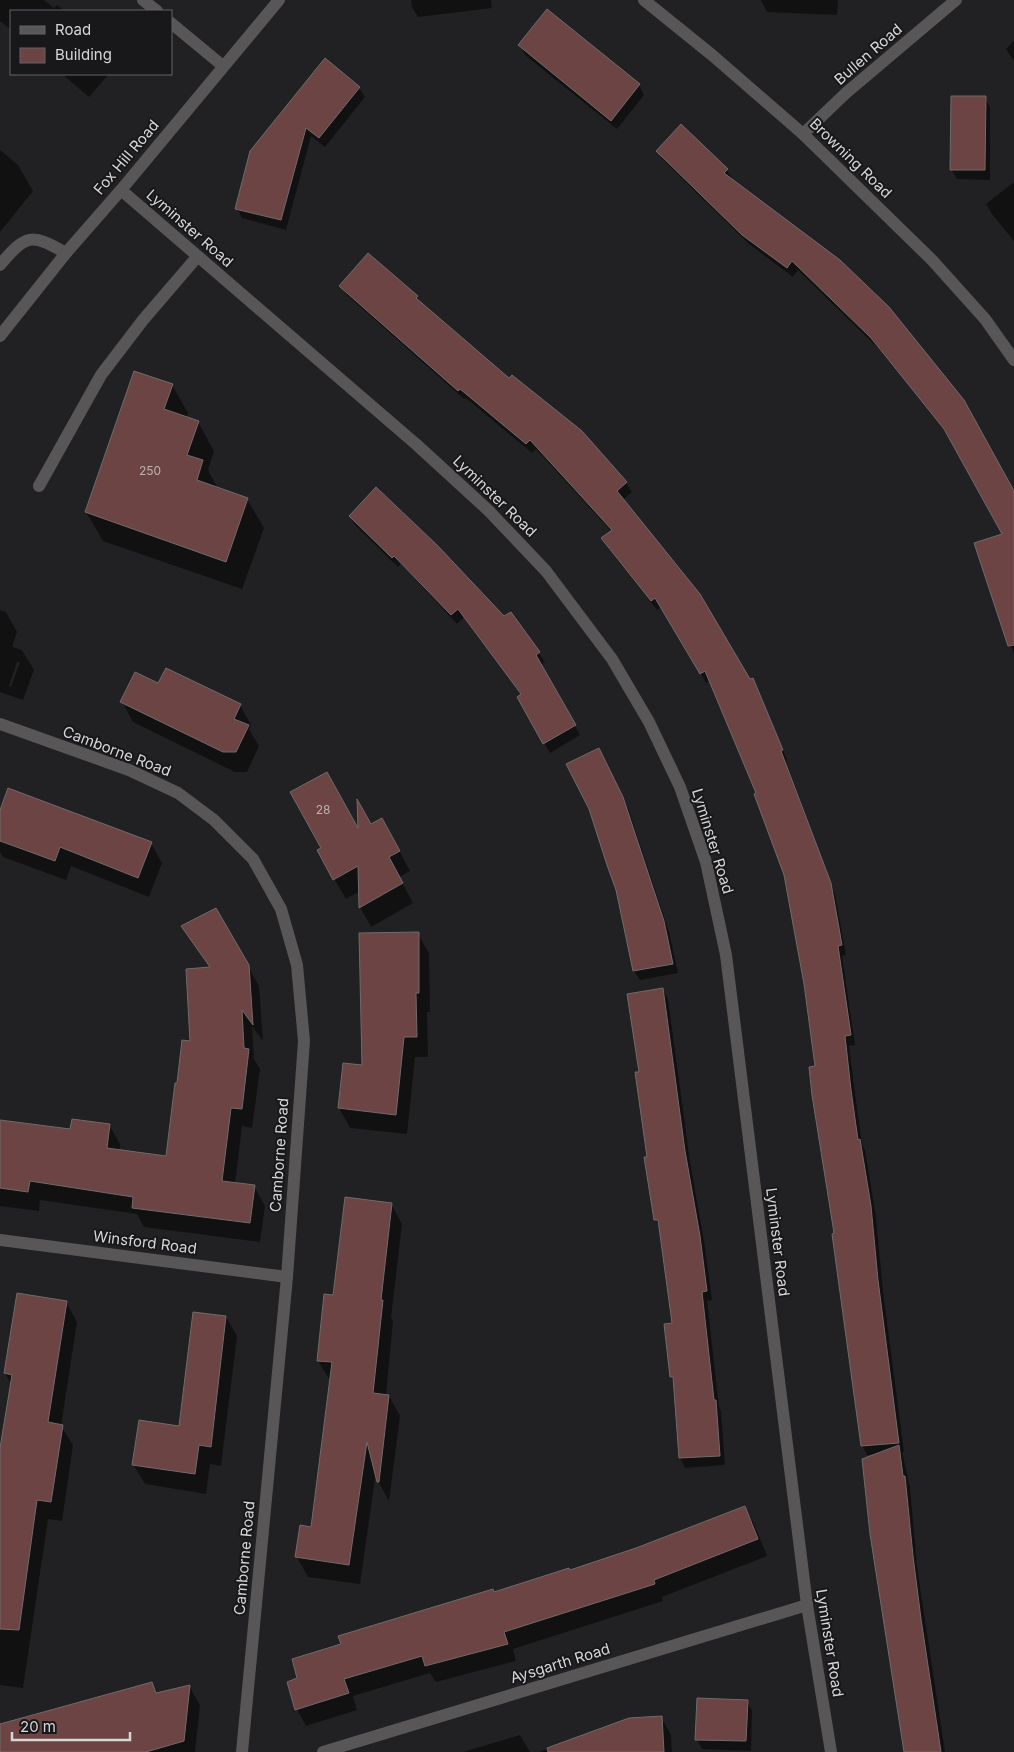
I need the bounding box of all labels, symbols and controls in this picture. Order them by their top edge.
legend [10,10,172,75]
street label: Bullen Road [830,19,906,89]
text: Road [55,20,91,39]
text: Building [55,45,112,64]
street label: Browning Road [806,114,896,202]
street label: Fox Hill Road [89,116,163,198]
street label: Lyminster Road [143,185,237,271]
street label: Lyminster Road [449,451,541,541]
house number: 250 [139,463,161,478]
street label: Camborne Road [60,722,174,780]
street label: Lyminster Road [688,786,738,896]
house number: 28 [316,802,330,817]
street label: Camborne Road [266,1097,292,1213]
street label: Lyminster Road [762,1187,794,1297]
street label: Winsford Road [92,1226,198,1258]
street label: Camborne Road [230,1500,258,1616]
street label: Lyminster Road [812,1588,848,1698]
street label: Aysgarth Road [508,1639,612,1687]
scale bar [12,1710,130,1742]
text: 20 m [20,1717,56,1736]

